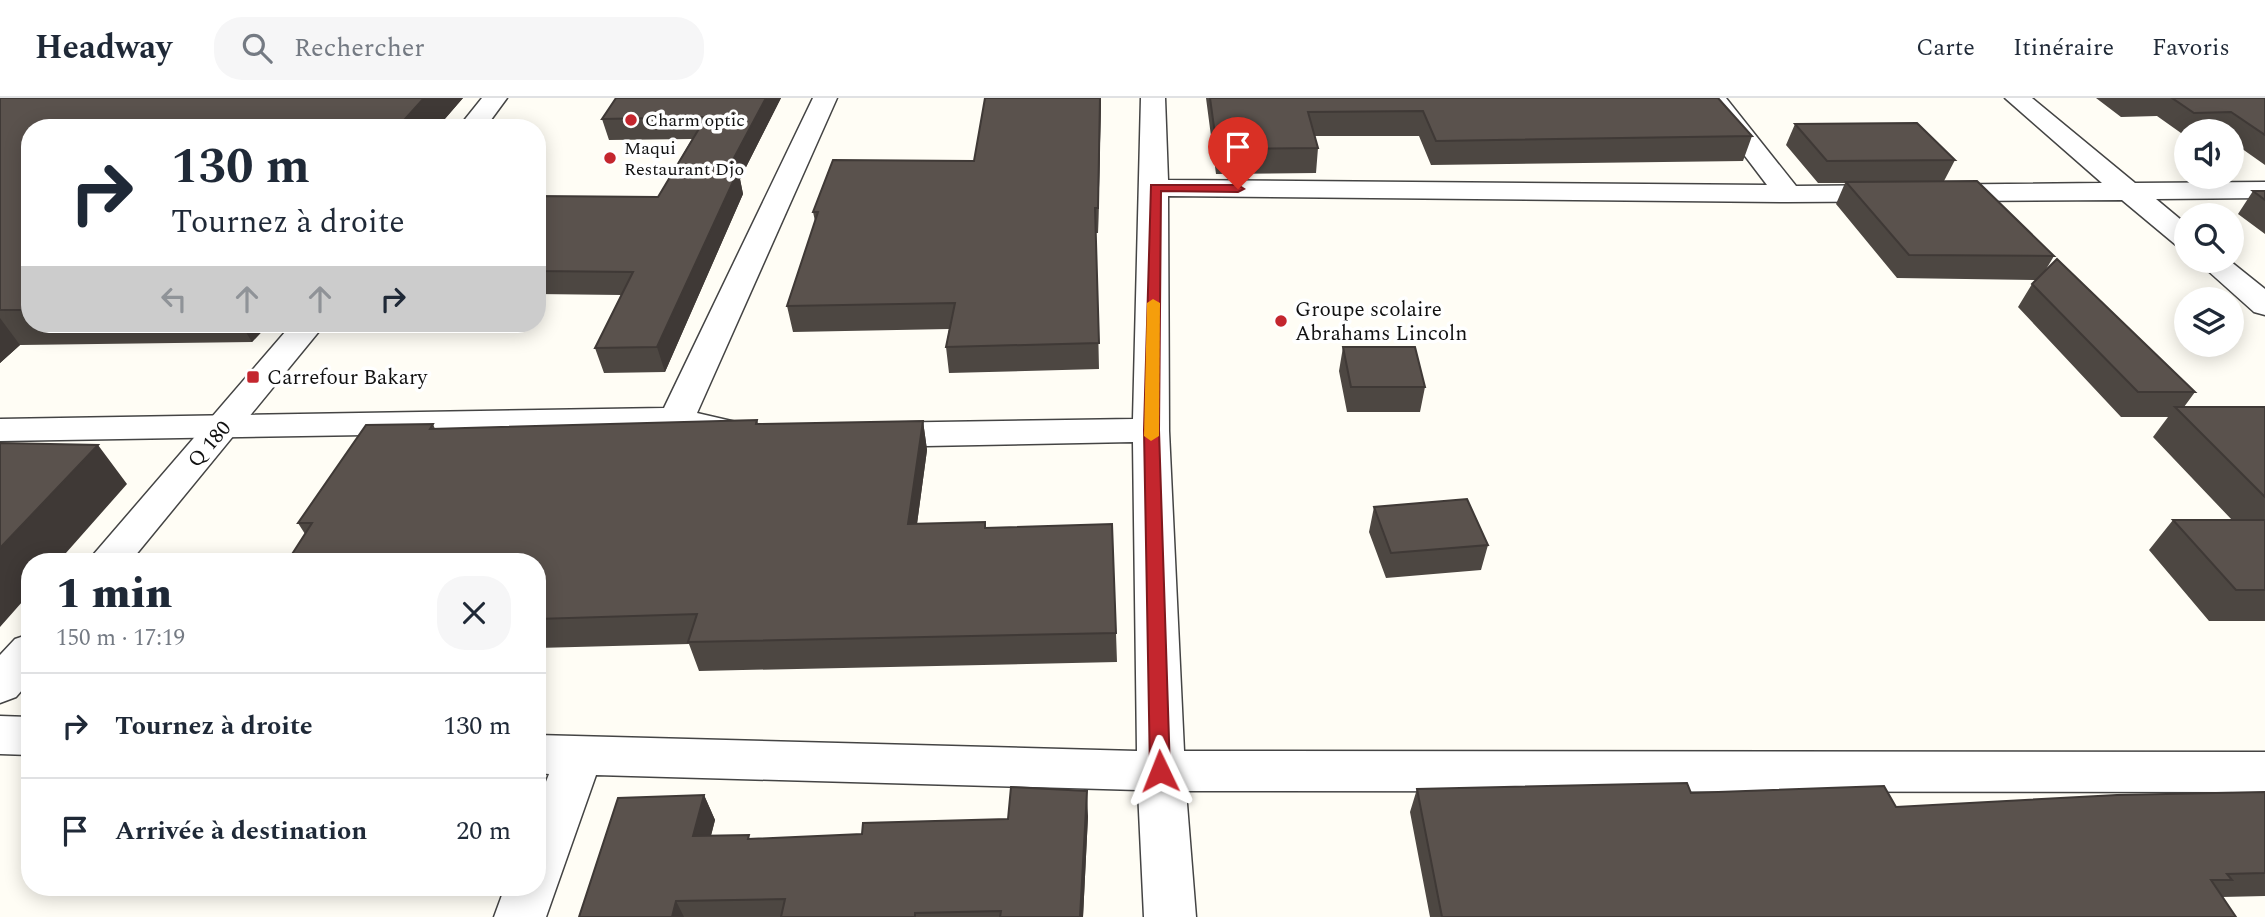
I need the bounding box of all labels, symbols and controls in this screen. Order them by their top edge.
search box [214,17,704,80]
text: Headway [35,23,172,73]
text: Rechercher [294,28,425,68]
icon: search [238,29,276,67]
text: Carte [1916,30,1975,66]
text: Itinéraire [2013,30,2114,66]
text: Favoris [2152,30,2230,66]
place label: Charm optic [645,107,745,134]
marker: Charm optic [623,112,639,128]
pin [1208,117,1268,189]
map controls [2174,119,2244,357]
button: sound [2174,119,2244,189]
icon: arrive [1219,128,1257,166]
text: 130 m [171,130,310,205]
place label: Maqui Restaurant Djo [624,135,744,183]
icon: right [56,147,147,238]
marker: Maqui Restaurant Djo [602,150,618,166]
text: Tournez à droite [171,198,405,247]
button: search [2174,203,2244,273]
icon: left [155,280,193,318]
icon: ahead [228,280,266,318]
icon: ahead [301,280,339,318]
icon: right [374,280,412,318]
button: layers [2174,287,2244,357]
place label: Groupe scolaire Abrahams Lincoln [1295,294,1467,350]
marker: Groupe scolaire Abrahams Lincoln [1273,313,1289,329]
place label: Carrefour Bakary [267,362,428,394]
marker: Carrefour Bakary [245,369,261,385]
street label: Q 180 [180,414,239,475]
text: 1 min [56,563,172,626]
button: close [437,576,511,650]
text: 150 m · 17:19 [56,621,185,656]
text: Tournez à droite [115,706,313,746]
text: 130 m [443,706,511,746]
icon: right [56,707,94,745]
position arrow [1123,734,1197,808]
text: Arrivée à destination [115,811,367,851]
text: 20 m [456,811,511,851]
icon: arrive [56,812,94,850]

